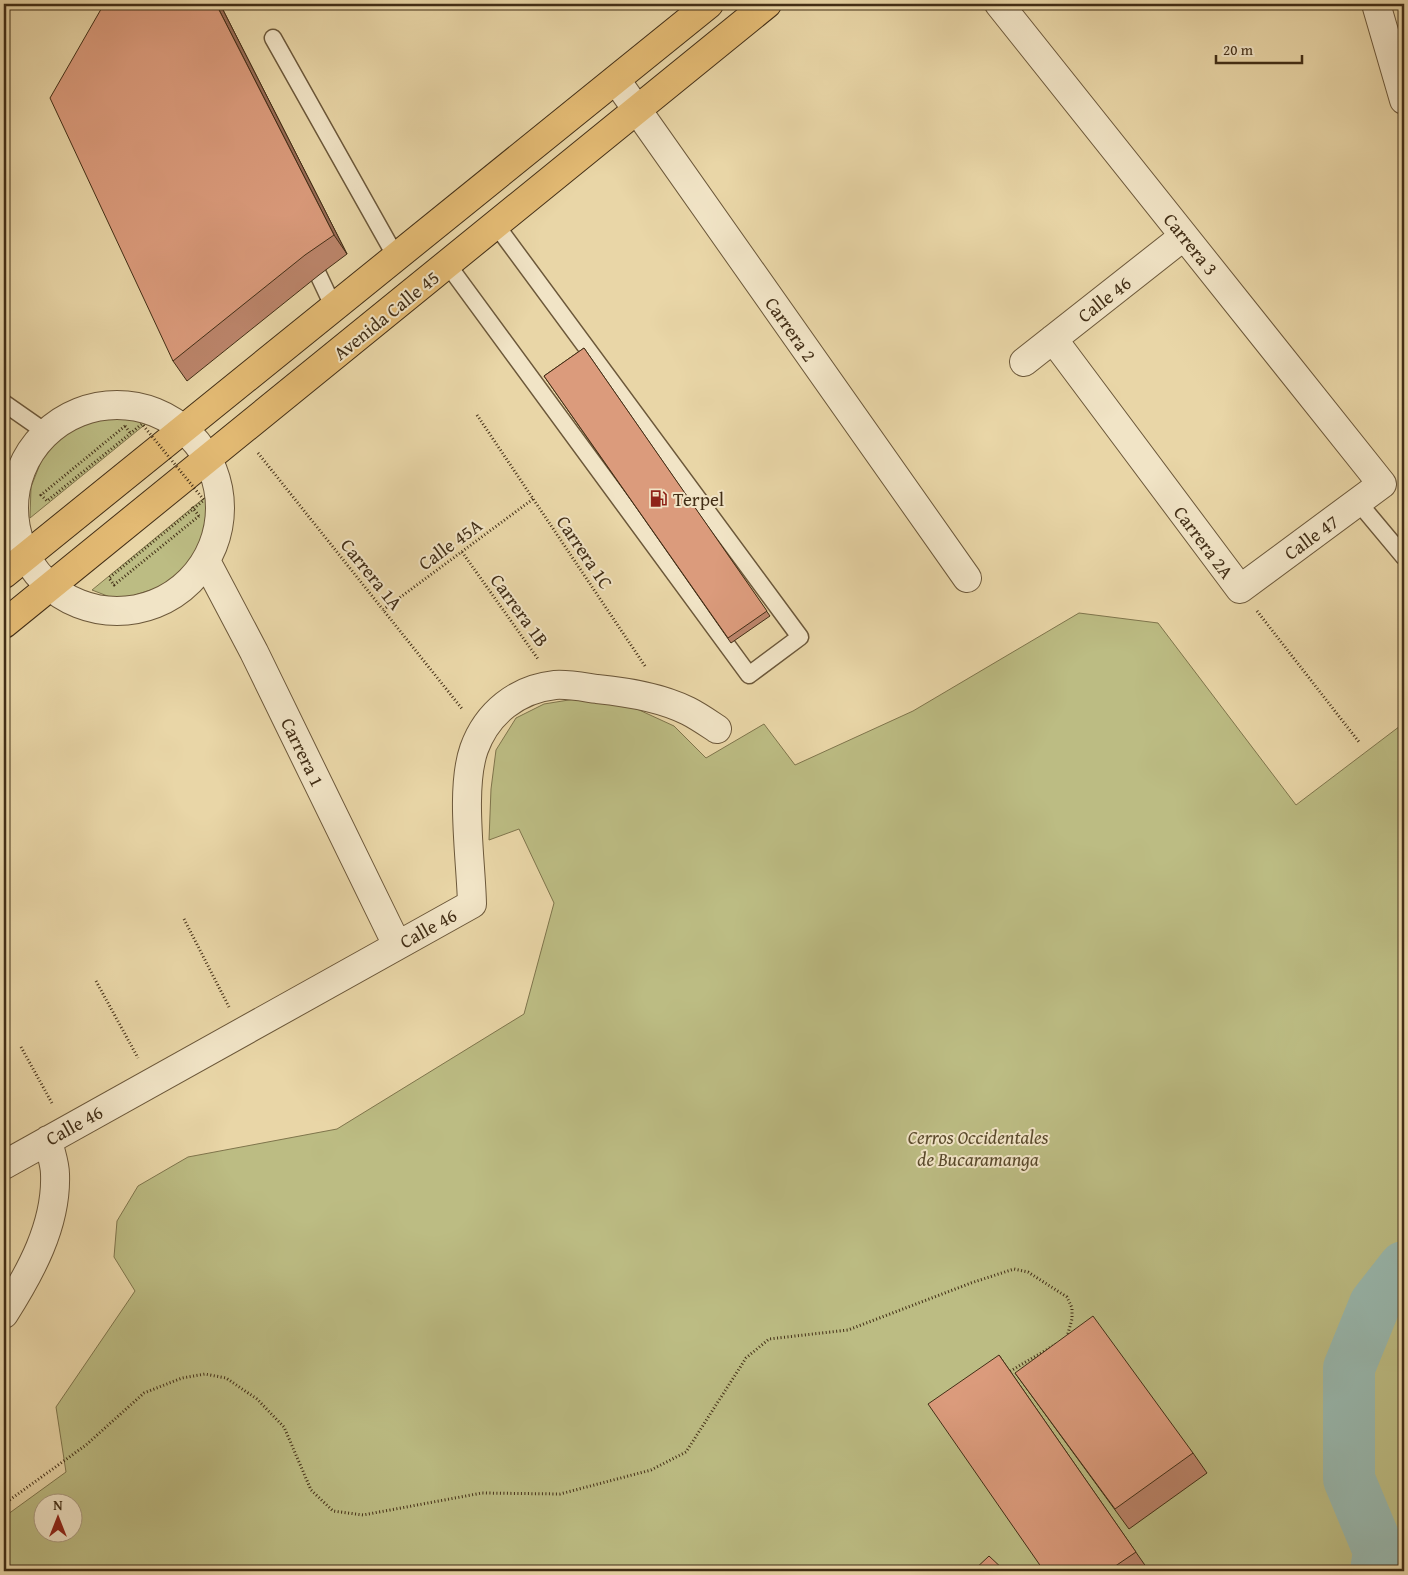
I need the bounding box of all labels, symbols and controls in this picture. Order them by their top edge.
scale bar [1216,32,1302,64]
text: 20 m [1223,39,1254,60]
street label: Carrera 3 [1157,207,1225,281]
street label: Avenida Calle 45 [327,263,445,367]
street label: Calle 46 [1071,269,1137,329]
street label: Carrera 2 [758,291,824,367]
place label: Terpel [673,485,724,513]
fuel station icon: Terpel [649,489,669,509]
street label: Carrera 2A [1167,500,1241,585]
street label: Calle 47 [1278,508,1344,566]
street label: Carrera 1C [550,509,620,595]
street label: Calle 45A [412,511,488,577]
street label: Carrera 1A [334,532,410,616]
street label: Carrera 1B [484,568,556,652]
street label: Carrera 1 [274,713,332,791]
street label: Calle 46 [394,901,462,955]
street label: Calle 46 [40,1098,108,1152]
park label: Cerros Occidentales de Bucaramanga [908,1123,1049,1173]
north arrow [32,1492,82,1542]
text: N [53,1495,63,1515]

